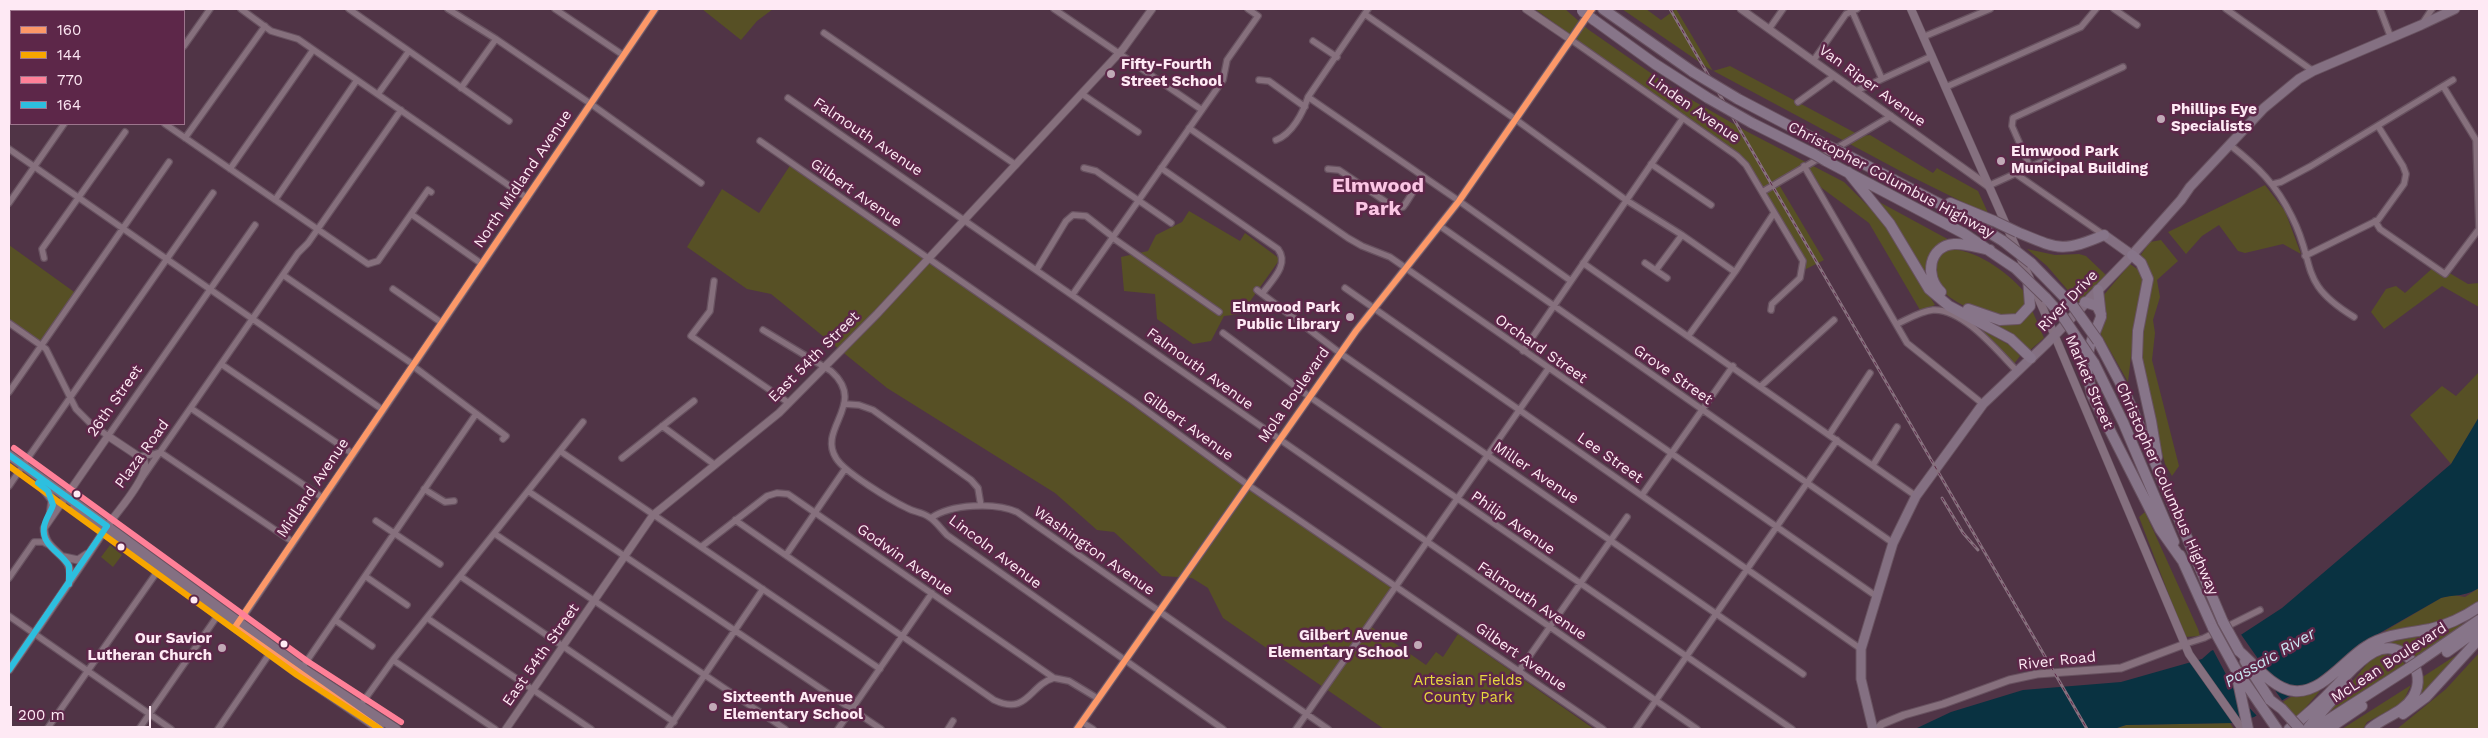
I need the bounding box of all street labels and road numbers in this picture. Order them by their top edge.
street label: Van Riper Avenue [1815,41,1929,131]
street label: Linden Avenue [1645,71,1743,147]
street label: Falmouth Avenue [810,94,926,180]
street label: North Midland Avenue [470,107,576,251]
street label: Christopher Columbus Highway [1785,118,1997,242]
street label: Gilbert Avenue [807,155,905,231]
street label: River Drive [2034,266,2102,336]
street label: East 54th Street [765,308,863,406]
street label: Orchard Street [1491,310,1591,388]
street label: Falmouth Avenue [1143,324,1257,414]
street label: Market Street [2061,332,2117,432]
street label: Grove Street [1630,341,1716,409]
street label: Mola Boulevard [1254,344,1334,446]
street label: 26th Street [84,362,146,440]
street label: Christopher Columbus Highway [2112,380,2222,598]
street label: Gilbert Avenue [1139,387,1237,465]
street label: Plaza Road [111,416,173,492]
street label: Lee Street [1574,429,1646,487]
street label: Midland Avenue [273,435,353,541]
street label: Miller Avenue [1490,438,1582,508]
street label: Philip Avenue [1467,487,1559,559]
street label: Washington Avenue [1030,502,1158,600]
street label: Lincoln Avenue [945,511,1045,593]
street label: Godwin Avenue [853,520,957,600]
street label: Falmouth Avenue [1474,558,1590,644]
street label: East 54th Street [499,600,583,710]
street label: Gilbert Avenue [1472,619,1570,695]
street label: McLean Boulevard [2328,619,2450,707]
street label: River Road [2017,648,2097,674]

